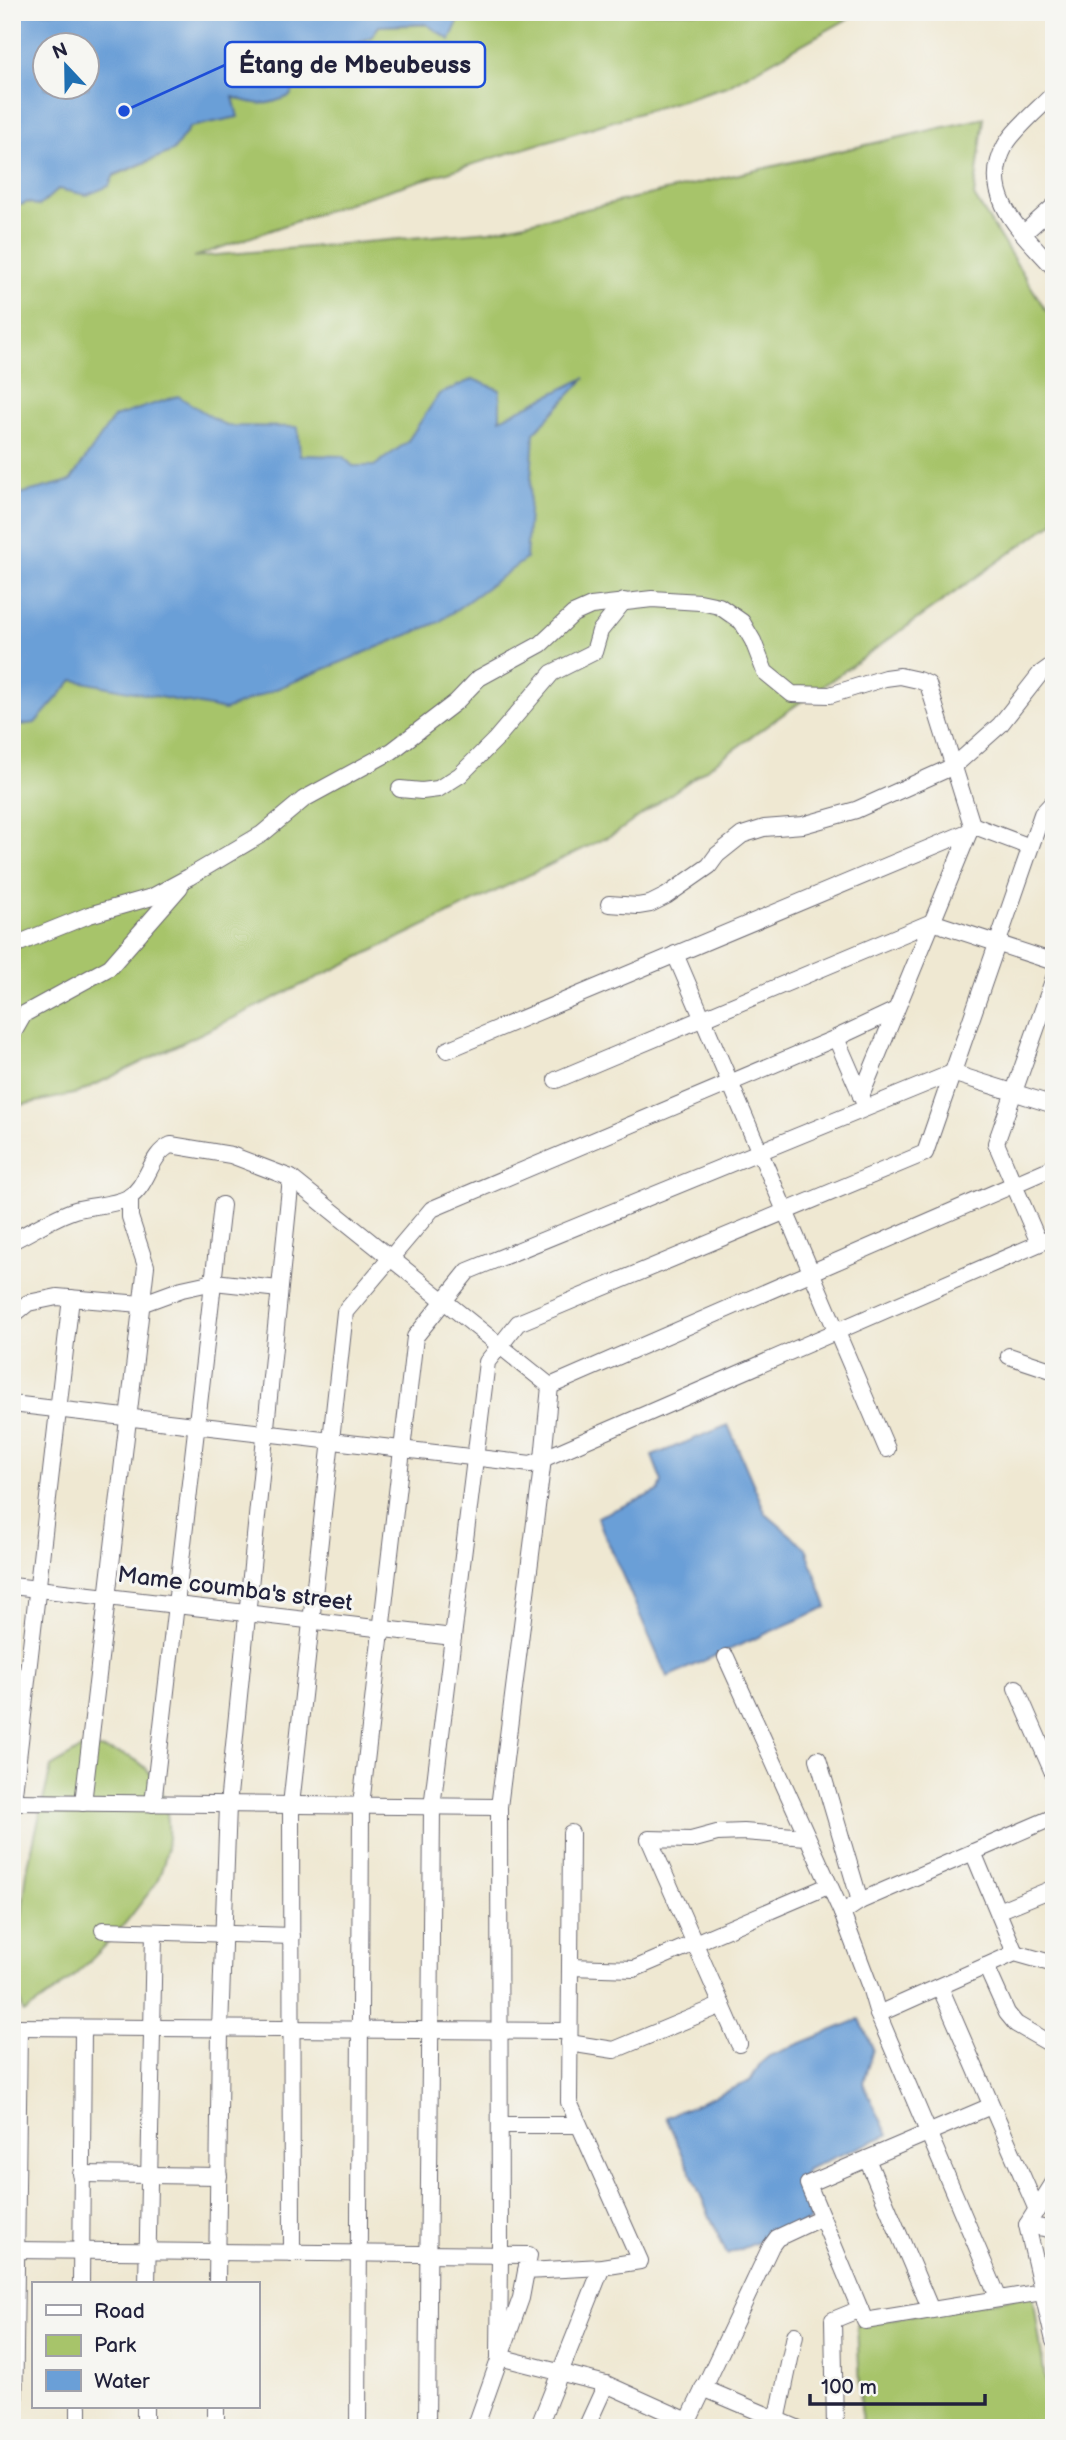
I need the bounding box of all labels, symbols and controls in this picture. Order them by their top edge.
north arrow [32,32,102,102]
text: N [49,38,71,65]
callout: Étang de Mbeubeuss [225,42,485,87]
text: Étang de Mbeubeuss [239,49,471,80]
street label: Mame coumba's street [116,1561,354,1617]
legend [32,2282,259,2408]
text: Road [94,2299,145,2324]
text: Park [94,2333,137,2358]
scale bar [810,2363,986,2407]
text: Water [94,2369,150,2394]
text: 100 m [821,2375,877,2400]

